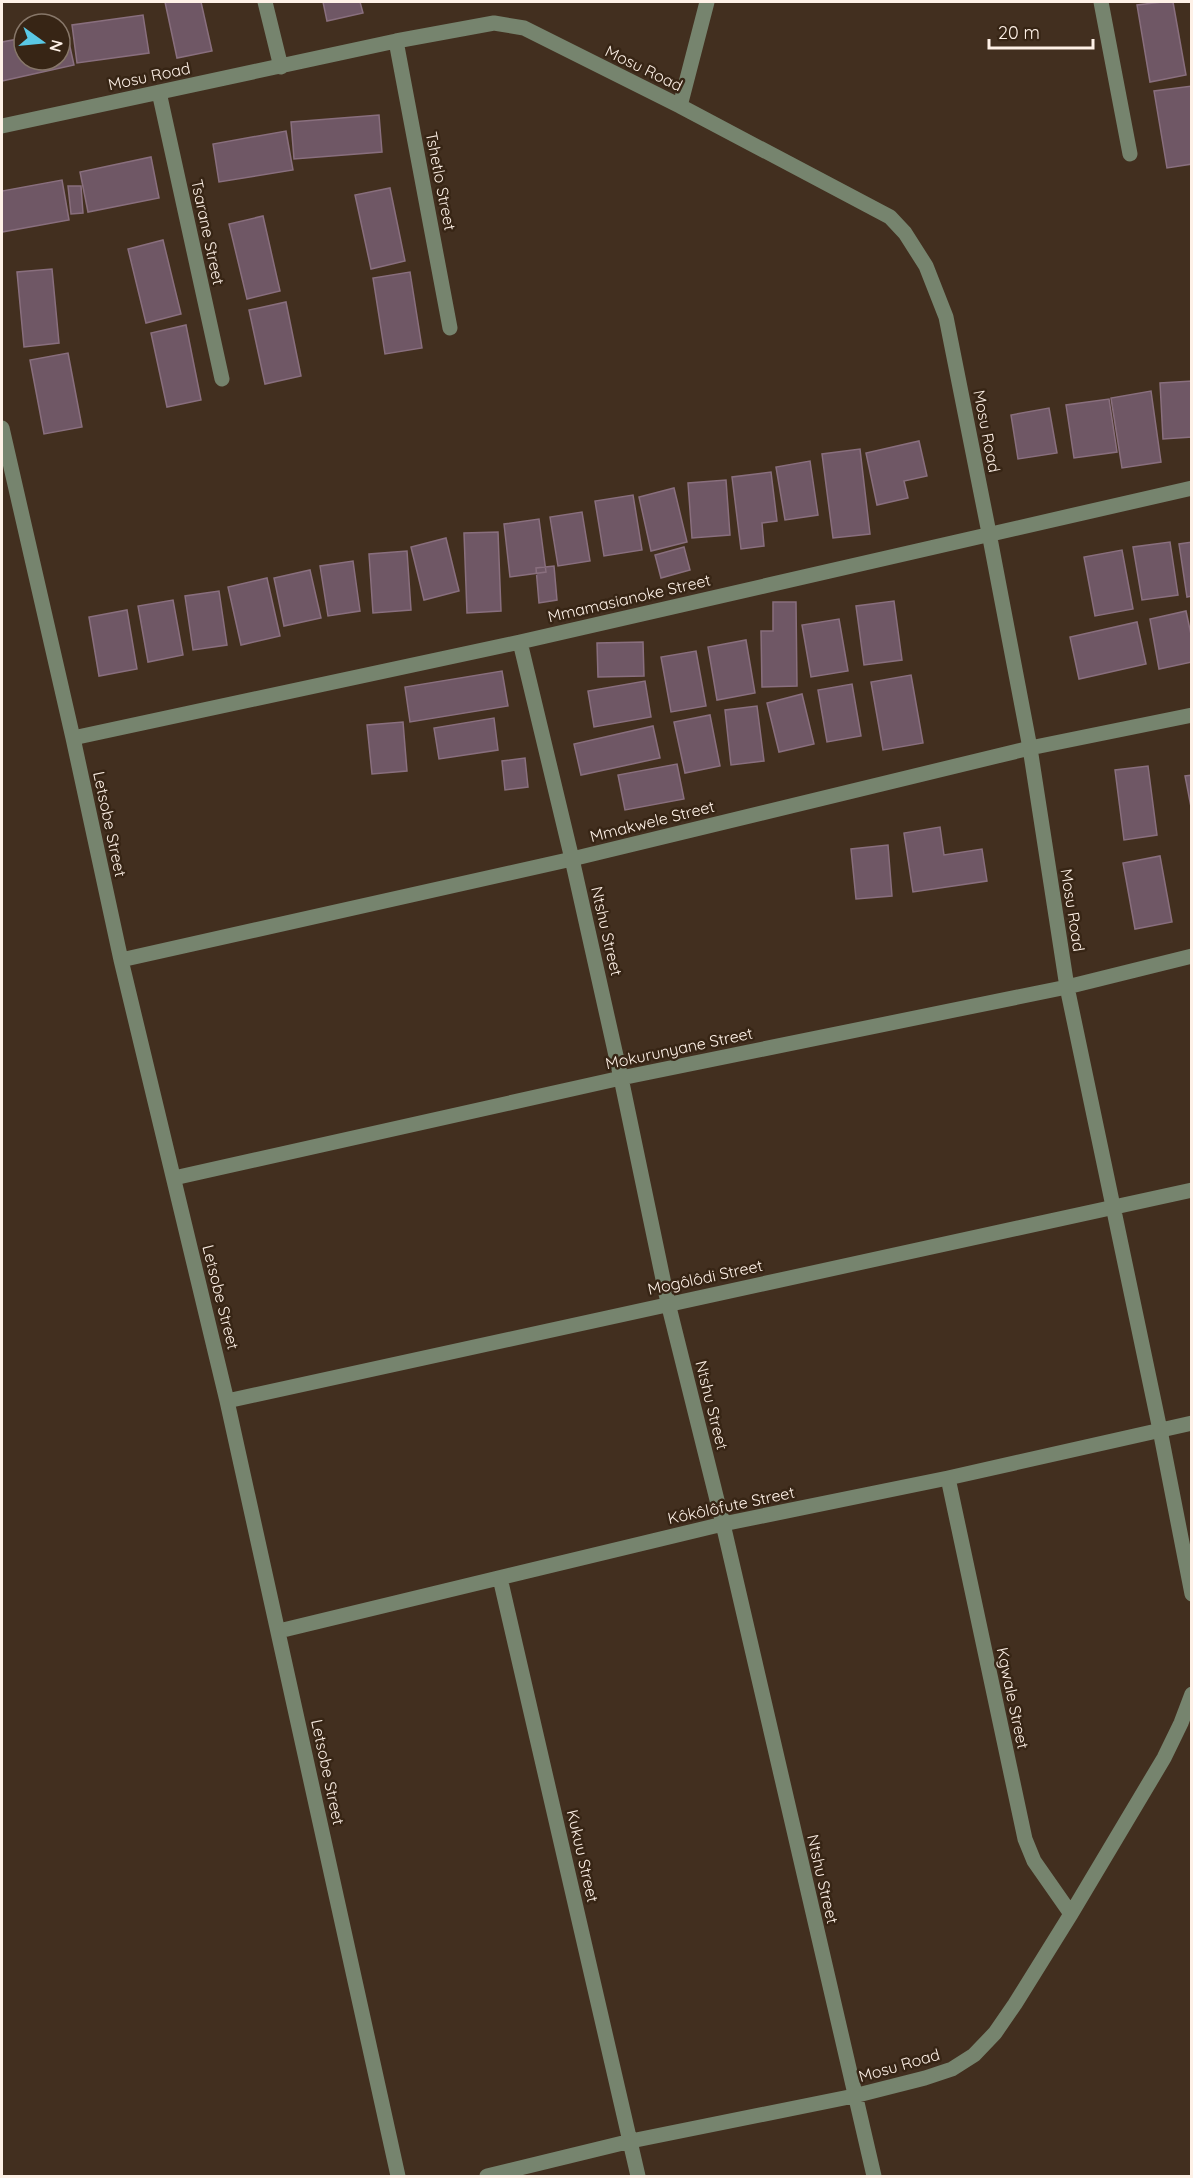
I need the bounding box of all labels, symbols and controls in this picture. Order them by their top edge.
north arrow [12,12,72,72]
scale bar [989,12,1092,50]
text: 20 m [998,21,1040,44]
text: N [45,38,68,54]
street label: Mosu Road [602,41,686,95]
street label: Mosu Road [106,58,192,94]
street label: Tshetlo Street [422,130,460,232]
street label: Tsarane Street [187,177,229,287]
street label: Mosu Road [969,388,1005,474]
street label: Mmamasianoke Street [546,570,712,626]
street label: Letsobe Street [89,769,131,879]
street label: Mmakwele Street [588,796,716,846]
street label: Mosu Road [1057,867,1089,953]
street label: Ntshu Street [587,884,627,978]
street label: Mokurunyane Street [604,1023,754,1073]
street label: Letsobe Street [198,1243,244,1351]
street label: Mogôlôdi Street [646,1255,764,1299]
street label: Ntshu Street [691,1358,733,1452]
street label: Kôkôlôfute Street [666,1482,796,1528]
street label: Kgwale Street [992,1645,1034,1751]
street label: Letsobe Street [307,1717,349,1827]
street label: Kukuu Street [563,1808,603,1904]
street label: Ntshu Street [803,1832,843,1926]
street label: Mosu Road [856,2044,942,2086]

